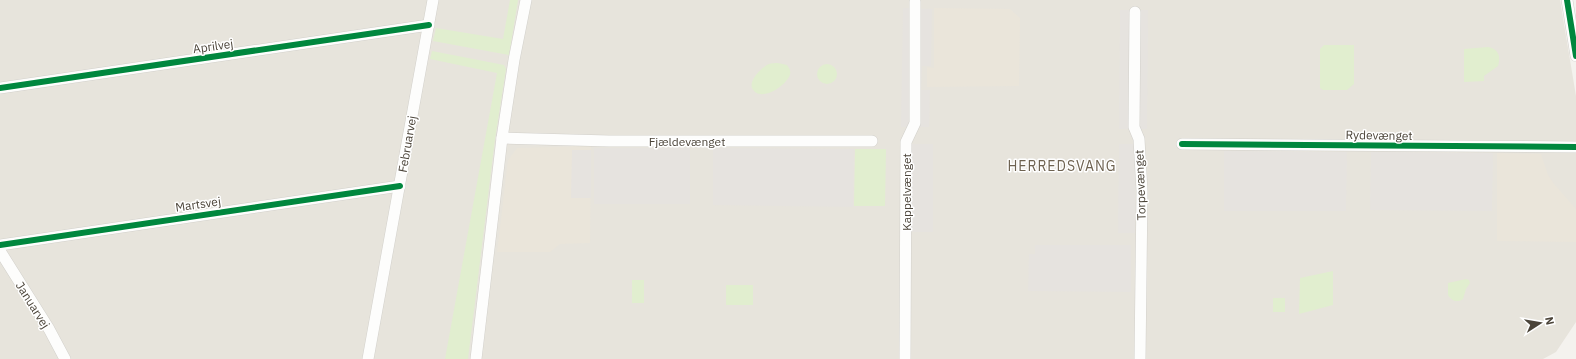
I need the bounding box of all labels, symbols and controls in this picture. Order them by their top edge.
street label: Aprilvej [192,36,234,56]
street label: Februarvej [395,114,419,174]
street label: Rydevænget [1345,127,1413,143]
street label: Fjældevænget [649,134,725,149]
street label: Torpevænget [1131,149,1149,221]
street label: Kappelvænget [899,153,914,231]
district label: HERREDSVANG [1007,157,1117,175]
street label: Martsvej [174,193,222,215]
street label: Januarvej [13,279,53,331]
north arrow [1520,303,1560,343]
text: N [1542,316,1557,326]

